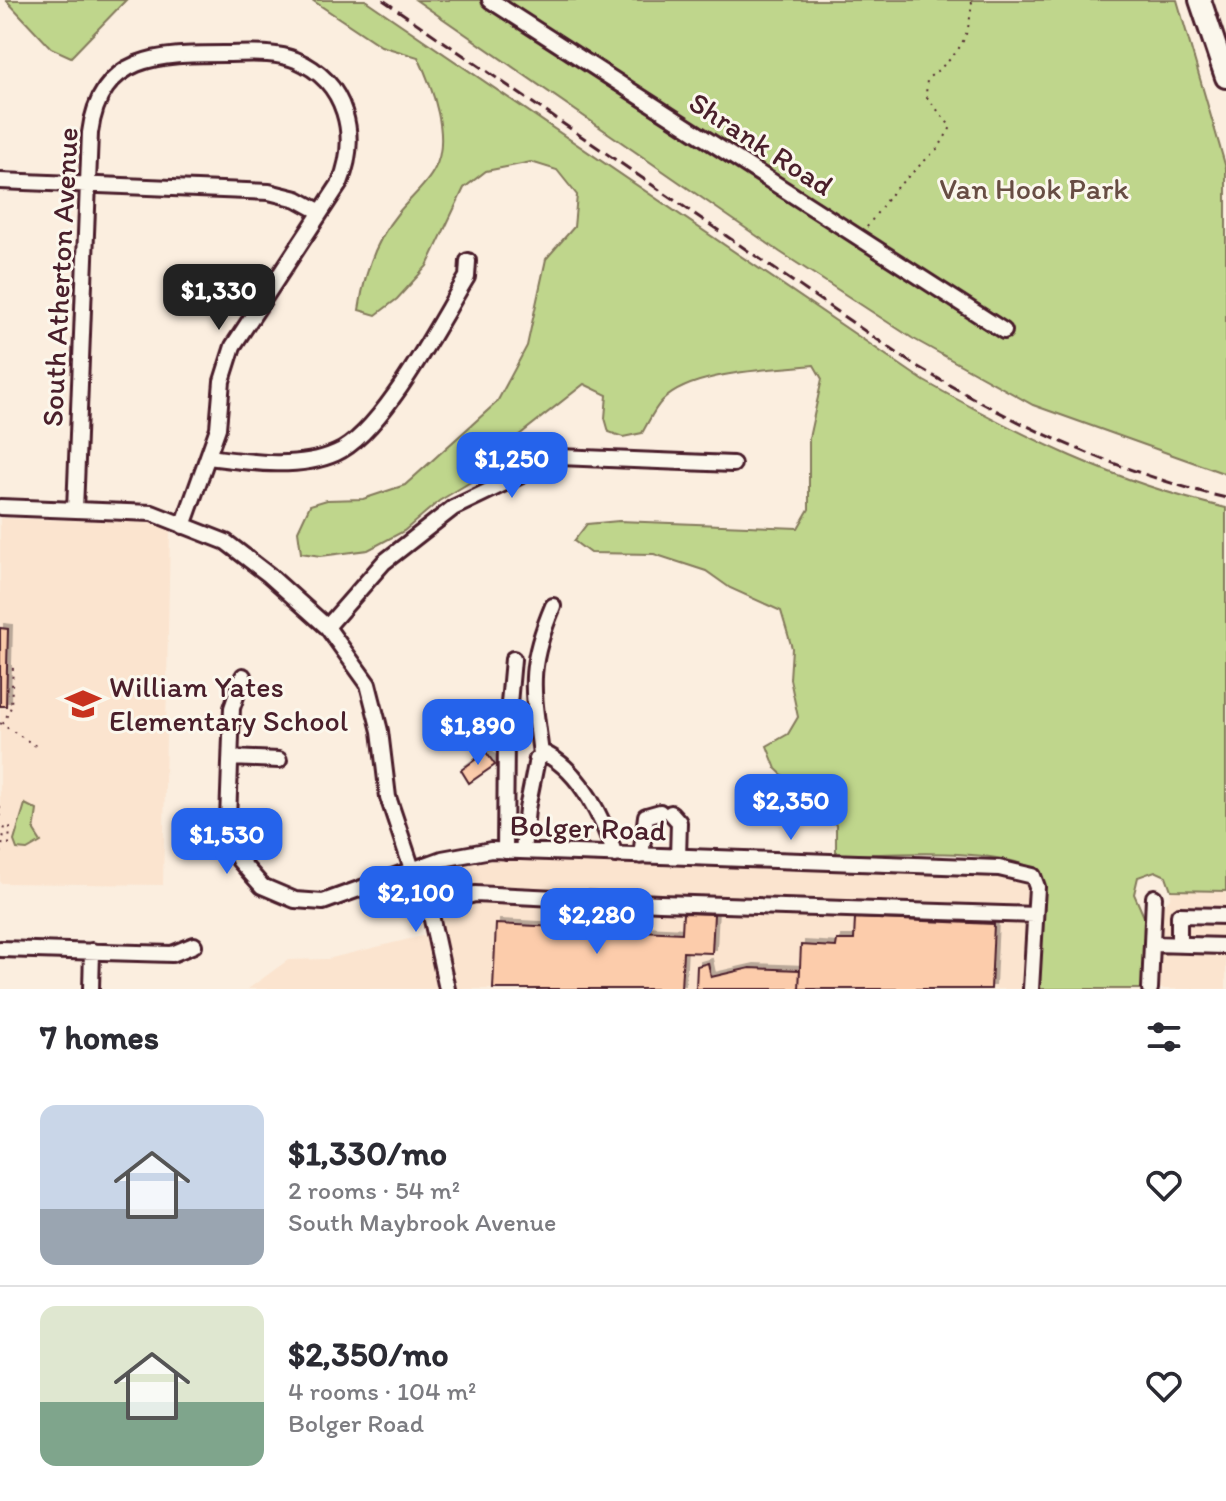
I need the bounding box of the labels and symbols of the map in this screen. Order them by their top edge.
street label: Shrank Road [682,83,840,204]
street label: South Atherton Avenue [33,126,86,428]
park label: Van Hook Park [939,170,1129,207]
pin: $1,330 [154,264,284,332]
pin: $1,250 [447,432,577,500]
place label: William Yates Elementary School [109,668,349,739]
school or university icon: William Yates Elementary School [64,685,102,723]
pin: $1,890 [413,699,543,767]
pin: $2,350 [726,774,856,842]
street label: Bolger Road [509,806,668,849]
pin: $1,530 [162,808,292,876]
pin: $2,100 [351,866,481,934]
pin: $2,280 [532,888,662,956]

